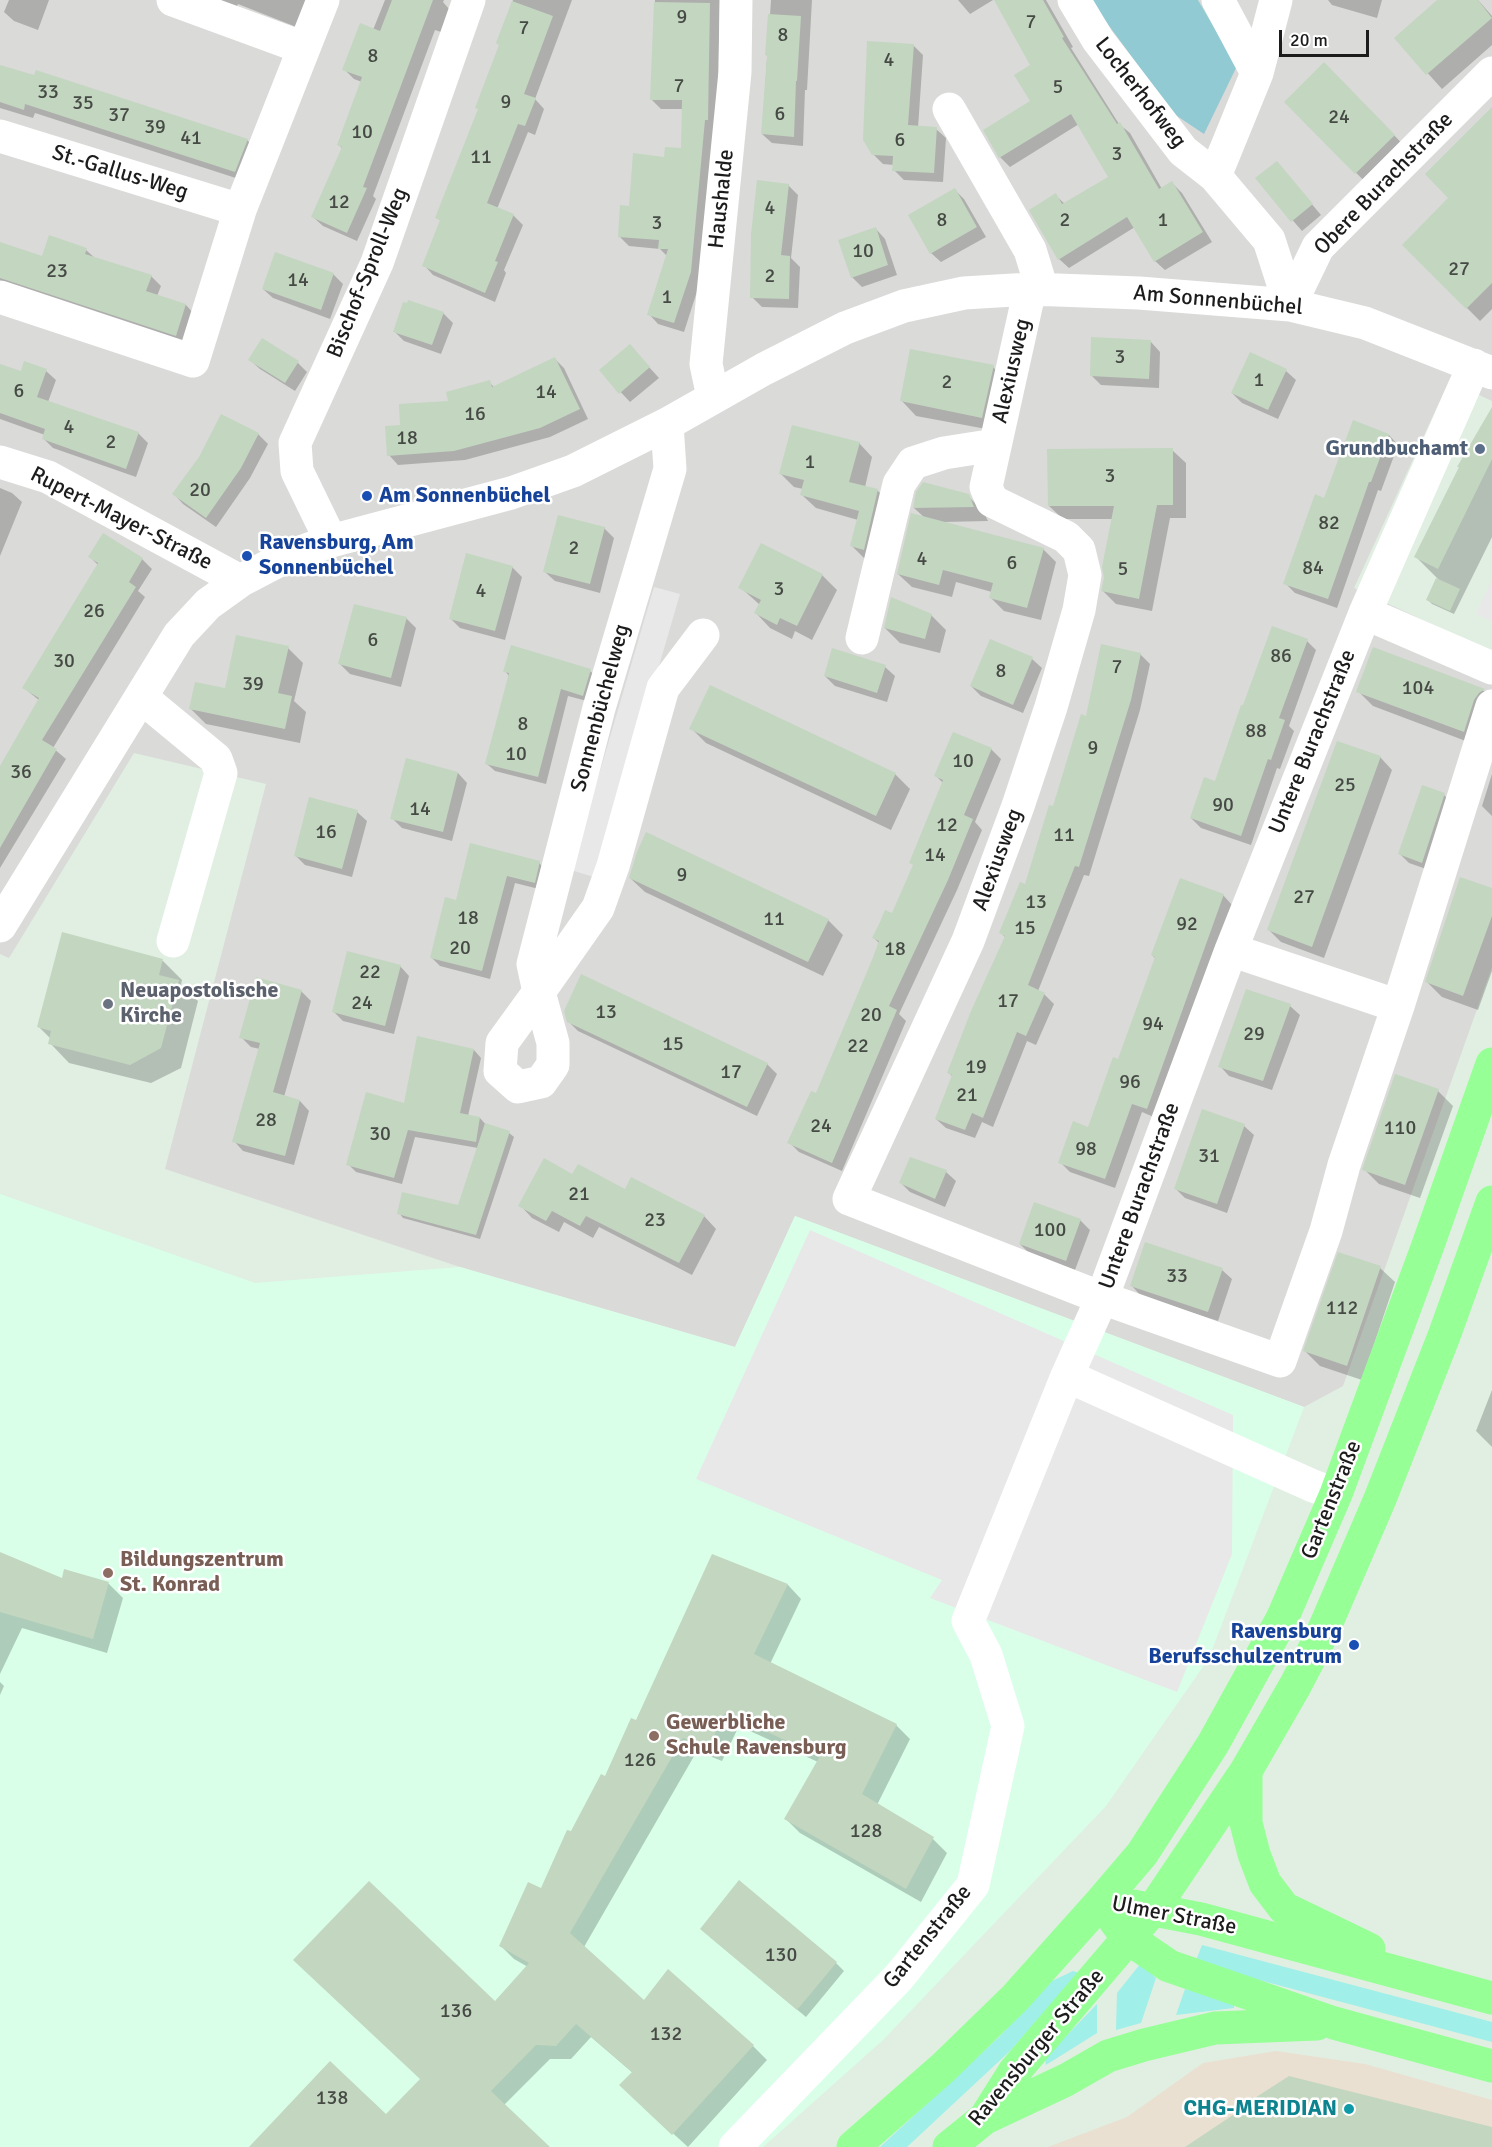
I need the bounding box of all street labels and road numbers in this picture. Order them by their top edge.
street label: Locherhofweg [1089,32,1191,154]
street label: Obere Burachstraße [1309,107,1459,261]
street label: St.-Gallus-Weg [49,140,191,206]
street label: Haushalde [704,148,740,250]
street label: Bischof-Sproll-Weg [322,184,414,362]
street label: Am Sonnenbüchel [1132,280,1304,322]
street label: Alexiusweg [987,316,1037,426]
street label: Rupert-Mayer-Straße [26,462,216,576]
street label: Sonnenbüchelweg [566,621,636,795]
street label: Untere Burachstraße [1264,646,1362,838]
street label: Alexiusweg [967,805,1029,915]
street label: Untere Burachstraße [1094,1099,1186,1293]
street label: Gartenstraße [1296,1437,1368,1563]
street label: Gartenstraße [878,1880,978,1994]
street label: Ulmer Straße [1109,1891,1239,1941]
street label: Ravensburger Straße [964,1964,1110,2132]

